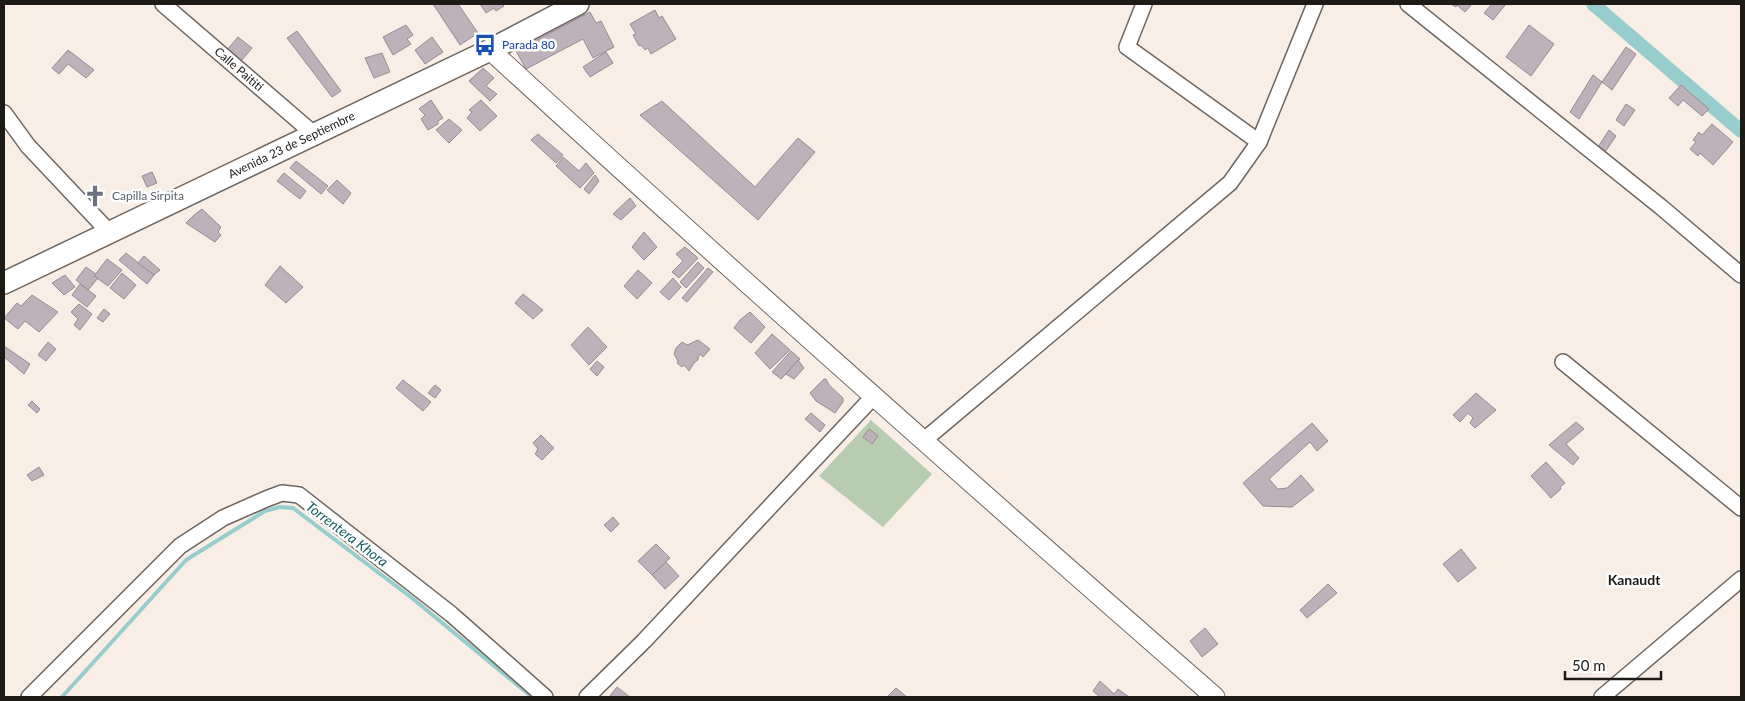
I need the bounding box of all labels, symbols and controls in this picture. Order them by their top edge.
bus stop icon: Parada 80 [472,32,498,58]
place label: Parada 80 [502,37,555,52]
street label: Calle Paititi [212,44,267,94]
street label: Avenida 23 de Septiembre [226,108,357,181]
church icon: Capilla Sirpita [82,183,108,209]
place label: Capilla Sirpita [112,188,184,203]
water label: Torrentera Khora [303,497,392,570]
district label: Kanaudt [1608,571,1661,588]
scale bar [1565,648,1661,680]
text: 50 m [1572,656,1606,674]

